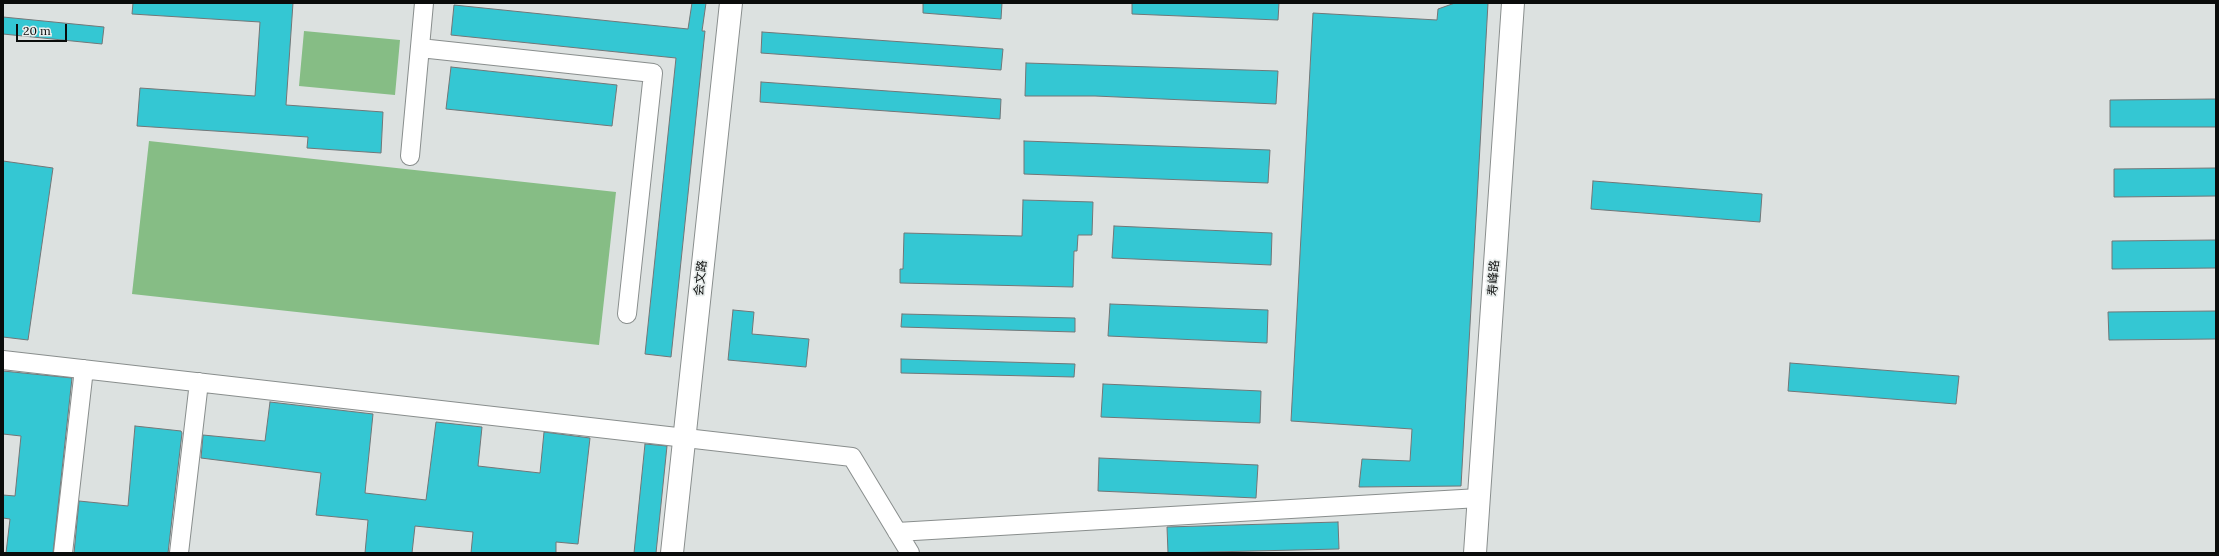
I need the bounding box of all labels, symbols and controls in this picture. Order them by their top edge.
scale bar [18,16,69,42]
text: 20 m [23,23,51,38]
street label: 会文路 [692,259,710,297]
street label: 寿峰路 [1486,260,1502,296]

